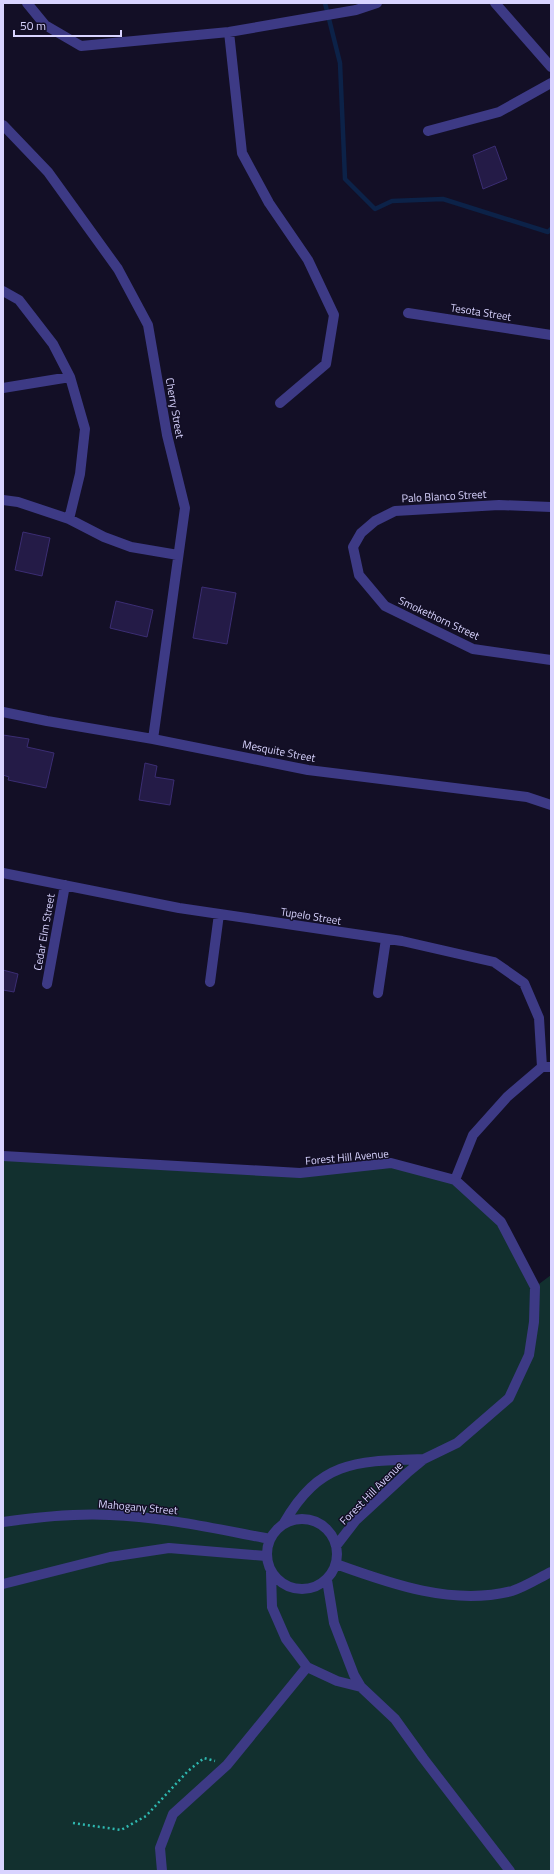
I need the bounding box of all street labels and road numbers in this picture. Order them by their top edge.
street label: Tesota Street [449,299,513,325]
street label: Cherry Street [162,376,188,440]
street label: Palo Blanco Street [401,486,487,506]
street label: Smokethorn Street [396,592,482,644]
street label: Mesquite Street [241,736,317,766]
street label: Cedar Elm Street [29,892,59,972]
street label: Tupelo Street [280,903,343,929]
street label: Forest Hill Avenue [305,1145,390,1169]
street label: Forest Hill Avenue [336,1457,407,1528]
street label: Mahogany Street [98,1496,178,1518]

